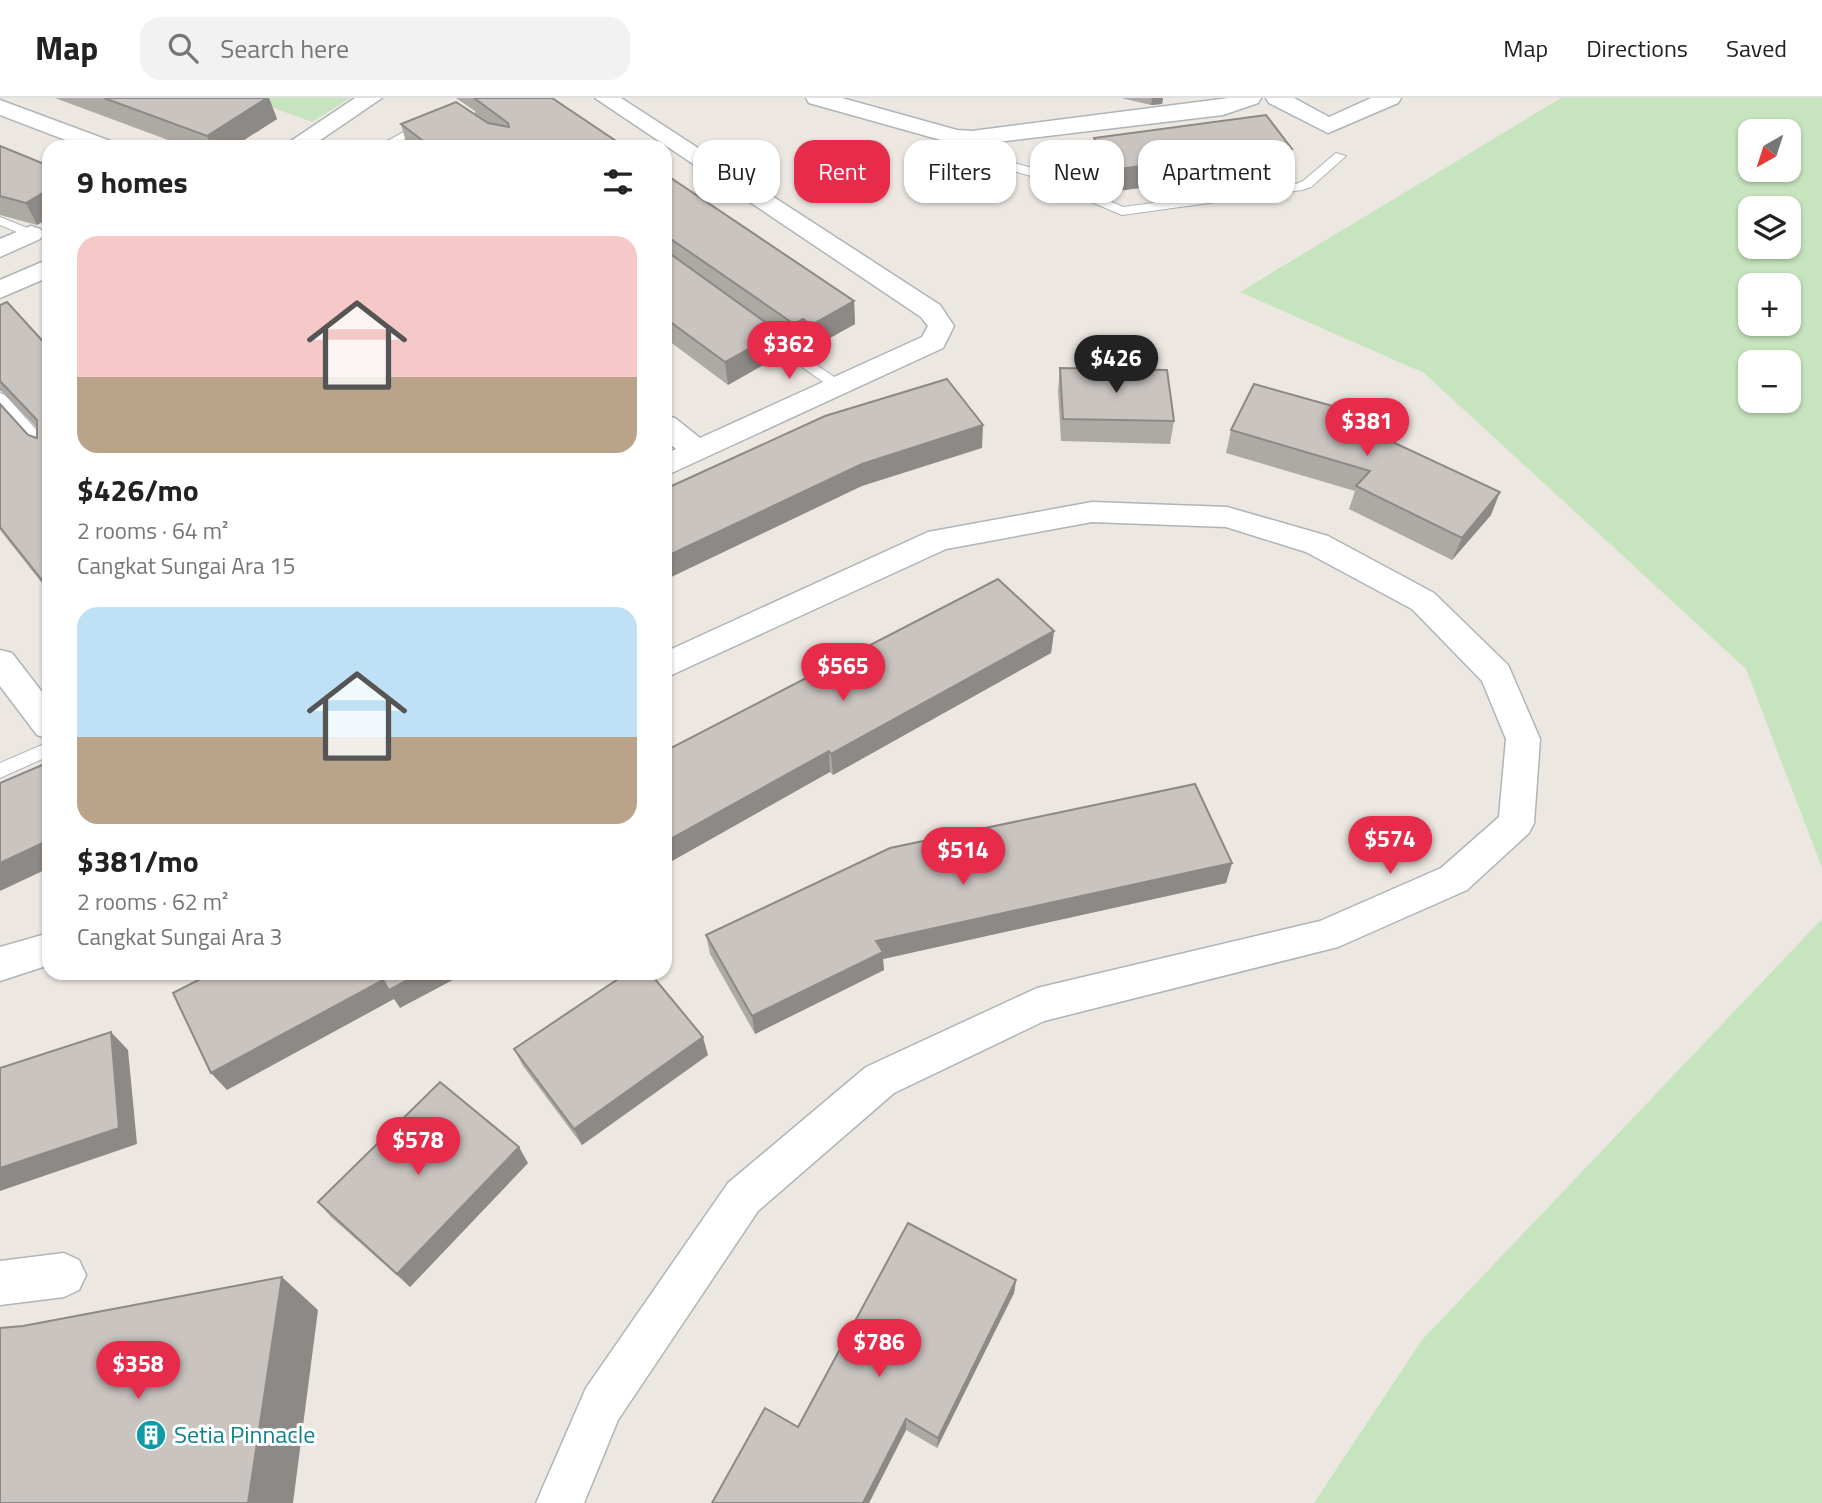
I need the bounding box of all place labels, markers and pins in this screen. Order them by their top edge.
pin: $362 [748,322,830,381]
pin: $426 [1075,336,1157,395]
pin: $381 [1326,398,1408,458]
pin: $565 [802,644,884,703]
pin: $574 [1349,816,1431,876]
pin: $514 [922,828,1004,887]
pin: $578 [377,1118,459,1177]
pin: $786 [838,1320,920,1379]
pin: $358 [97,1342,179,1401]
place label: Setia Pinnacle [174,1416,315,1452]
building icon: Setia Pinnacle [134,1418,168,1452]

